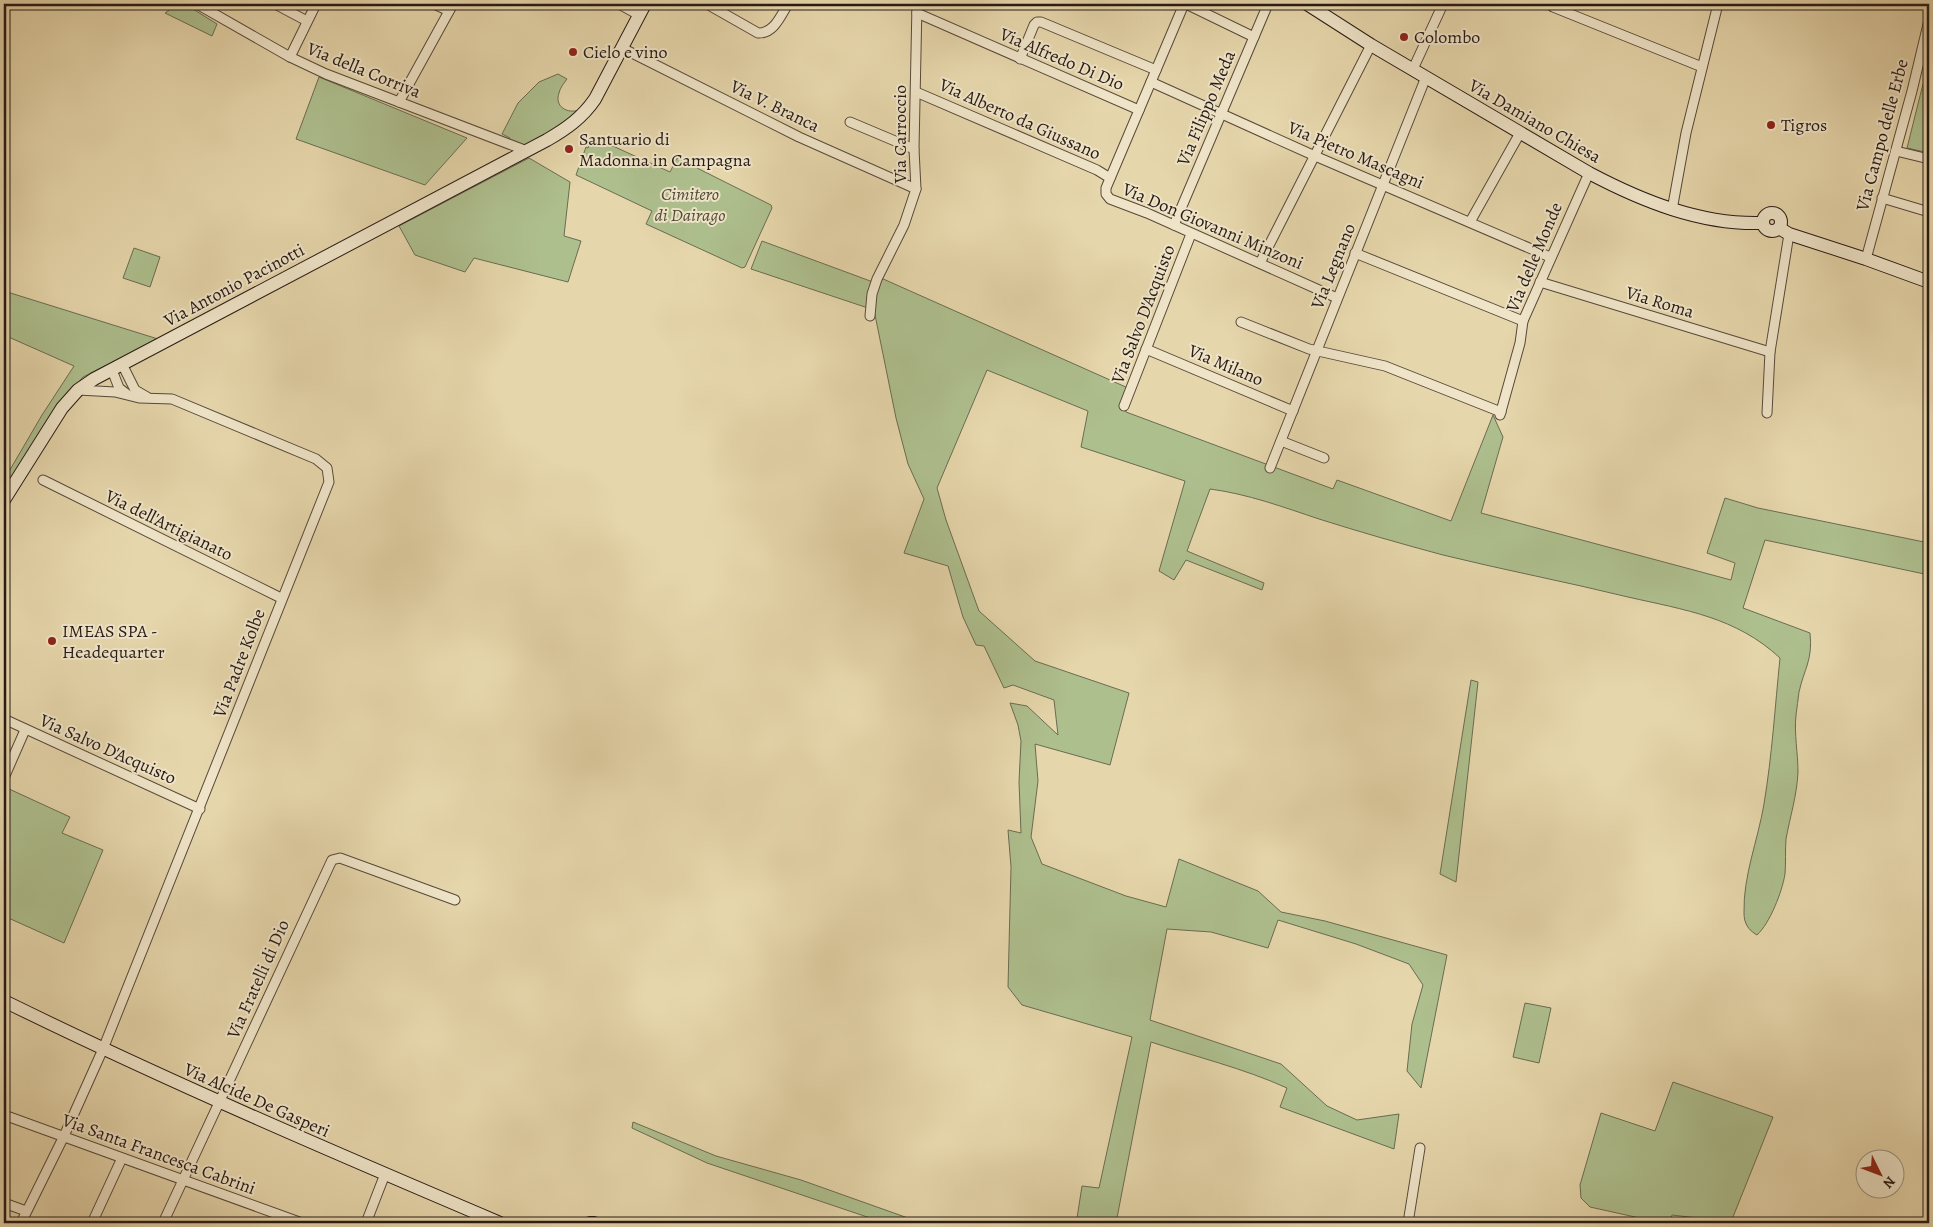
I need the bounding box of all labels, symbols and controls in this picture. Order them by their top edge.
street label: Via Alfredo Di Dio [995,22,1128,96]
place label: Colombo [1414,25,1480,49]
marker: Colombo [1398,31,1410,43]
street label: Via della Corriva [303,36,425,104]
place label: Cielo e vino [583,40,668,64]
marker: Cielo e vino [567,46,579,58]
street label: Via Filippo Meda [1170,46,1241,170]
street label: Via Campo delle Erbe [1850,56,1914,215]
street label: Via Alberto da Giussano [935,72,1104,165]
street label: Via Damiano Chiesa [1464,73,1606,169]
street label: Via V. Branca [725,74,824,138]
street label: Via Carroccio [888,85,912,184]
place label: Tigros [1781,113,1827,137]
street label: Via Pietro Mascagni [1283,115,1428,195]
marker: Tigros [1765,119,1777,131]
place label: Santuario di Madonna in Campagna [579,127,752,172]
marker: Santuario di Madonna in Campagna [563,143,575,155]
street label: Via Don Giovanni Minzoni [1118,177,1307,275]
park label: Cimitero di Dairago [655,182,725,227]
street label: Via delle Monde [1500,199,1568,316]
street label: Via Legnano [1305,220,1361,313]
street label: Via Antonio Pacinotti [159,238,309,333]
street label: Via Salvo D'Acquisto [1105,241,1181,388]
street label: Via Roma [1622,280,1698,324]
street label: Via Milano [1184,338,1267,391]
street label: Via dell'Artigianato [100,483,237,566]
street label: Via Padre Kolbe [207,605,271,722]
place label: IMEAS SPA - Headequarter [62,619,165,664]
marker: IMEAS SPA - Headequarter [46,635,58,647]
street label: Via Salvo D'Acquisto [35,708,180,790]
street label: Via Fratelli di Dio [221,916,295,1043]
street label: Via Alcide De Gasperi [179,1057,334,1143]
street label: Via Santa Francesca Cabrini [58,1107,259,1200]
north arrow [1856,1150,1906,1200]
text: N [1879,1172,1900,1193]

